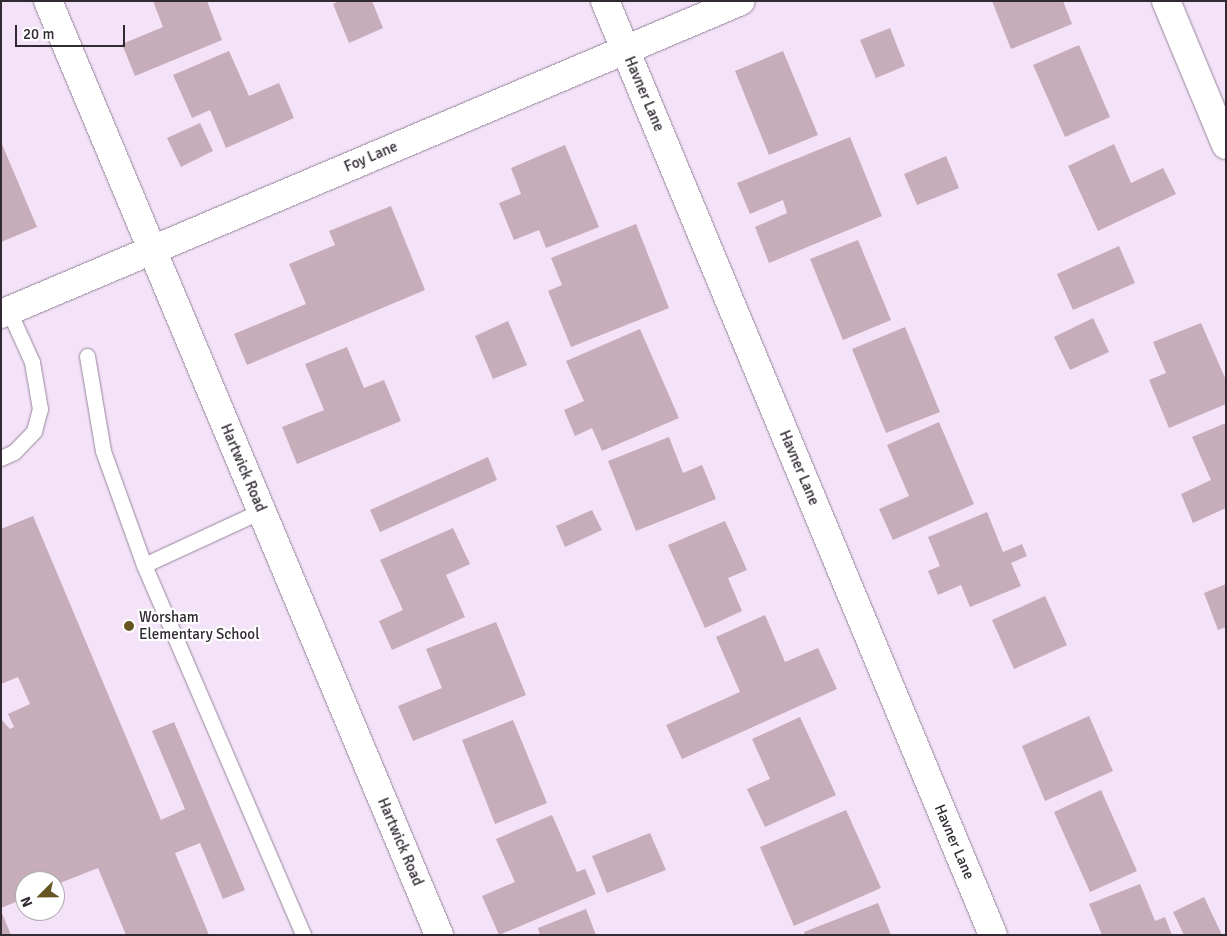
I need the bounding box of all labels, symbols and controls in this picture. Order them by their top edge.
scale bar [18,15,128,47]
text: 20 m [23,25,54,43]
street label: Havner Lane [620,54,668,134]
street label: Foy Lane [342,138,400,176]
street label: Hartwick Road [216,421,270,515]
street label: Havner Lane [775,428,823,508]
place label: Worsham Elementary School [139,608,260,643]
marker: Worsham Elementary School [123,620,135,632]
street label: Hartwick Road [373,795,427,889]
street label: Havner Lane [930,802,978,882]
north arrow [15,871,65,921]
text: N [17,894,36,909]

